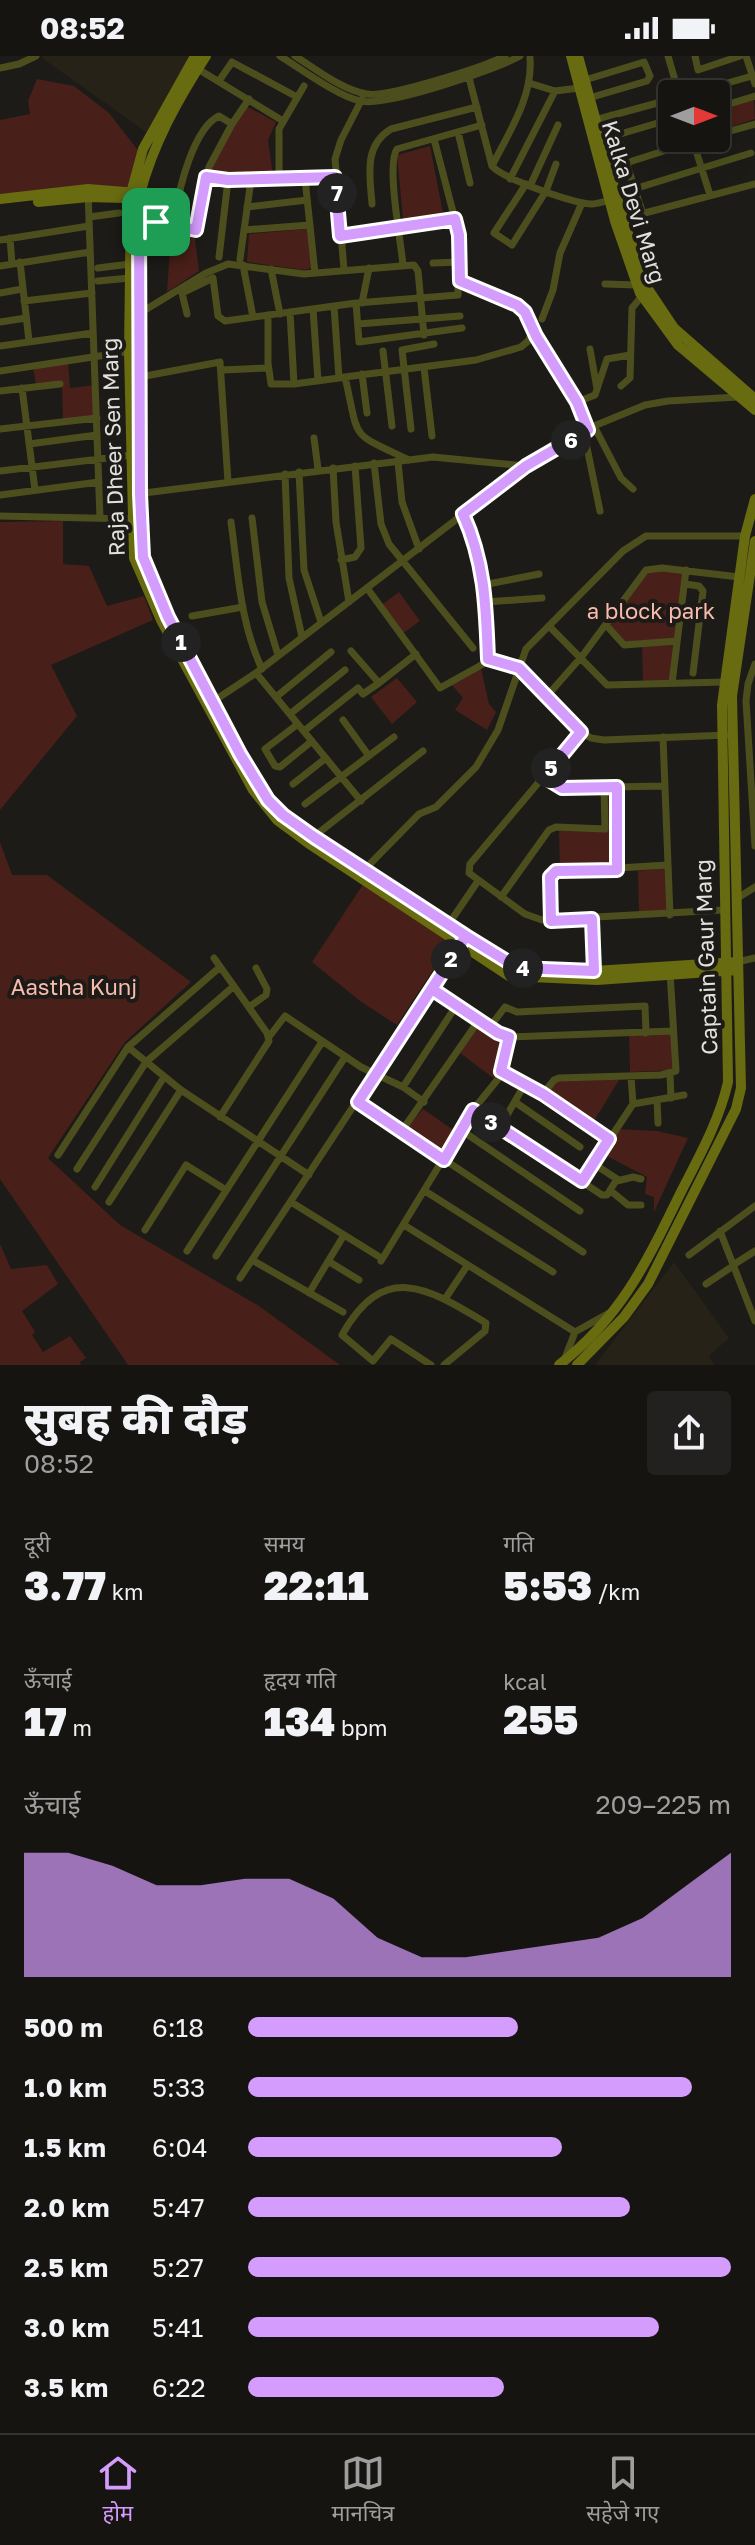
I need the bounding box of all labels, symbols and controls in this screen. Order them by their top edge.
text: 08:52 [40,10,125,46]
north arrow [658,80,730,152]
map controls [658,80,730,152]
street label: Kalka Devi Marg [597,117,672,287]
pin: 7 [317,173,357,213]
text: 7 [331,179,343,206]
pin [122,188,190,256]
icon: arrive [134,200,178,244]
street label: Raja Dheer Sen Marg [95,337,130,557]
pin: 6 [551,420,591,460]
text: 6 [564,426,578,453]
park label: a block park [587,597,715,624]
pin: 1 [161,622,201,662]
text: 1 [175,628,187,655]
pin: 5 [531,748,571,788]
text: 5 [544,754,558,781]
street label: Captain Gaur Marg [689,859,722,1055]
pin: 2 [431,939,471,979]
text: 2 [444,945,458,972]
pin: 4 [503,948,543,988]
text: 4 [516,954,530,981]
park label: Aastha Kunj [11,973,137,1000]
pin: 3 [471,1102,511,1142]
text: 3 [484,1108,498,1135]
text: सुबह की दौड़ [24,1391,247,1444]
button: share [647,1391,731,1475]
text: 08:52 [24,1448,94,1479]
text: दूरी [24,1530,50,1557]
text: समय [264,1530,304,1557]
text: गति [503,1530,534,1557]
text: 3.77 [24,1561,106,1609]
text: 22:11 [264,1561,369,1609]
text: 5:53 [503,1561,592,1609]
text: km [106,1578,144,1605]
text: /km [592,1578,640,1605]
text: ऊँचाई [24,1666,72,1693]
text: हृदय गति [264,1666,336,1693]
text: kcal [503,1668,547,1695]
text: 255 [503,1695,579,1743]
text: 17 [24,1697,67,1745]
text: 134 [264,1697,335,1745]
text: m [67,1714,92,1741]
text: bpm [335,1714,387,1741]
text: ऊँचाई [24,1789,80,1820]
text: 209–225 m [596,1789,731,1820]
text: 500 m [24,2012,103,2043]
text: 6:18 [152,2012,204,2043]
text: 1.0 km [24,2072,107,2103]
text: 5:33 [152,2072,205,2103]
text: 1.5 km [24,2132,106,2163]
text: 6:04 [152,2132,208,2163]
text: 2.0 km [24,2192,109,2223]
text: 5:47 [152,2192,205,2223]
text: 2.5 km [24,2252,108,2283]
text: 5:27 [152,2252,204,2283]
text: 3.0 km [24,2312,109,2343]
text: 5:41 [152,2312,203,2343]
text: 3.5 km [24,2372,108,2403]
text: 6:22 [152,2372,206,2403]
tab: होम [96,2451,140,2530]
tab: मानचित्र [332,2451,394,2530]
tab: सहेजे गए [586,2451,659,2530]

